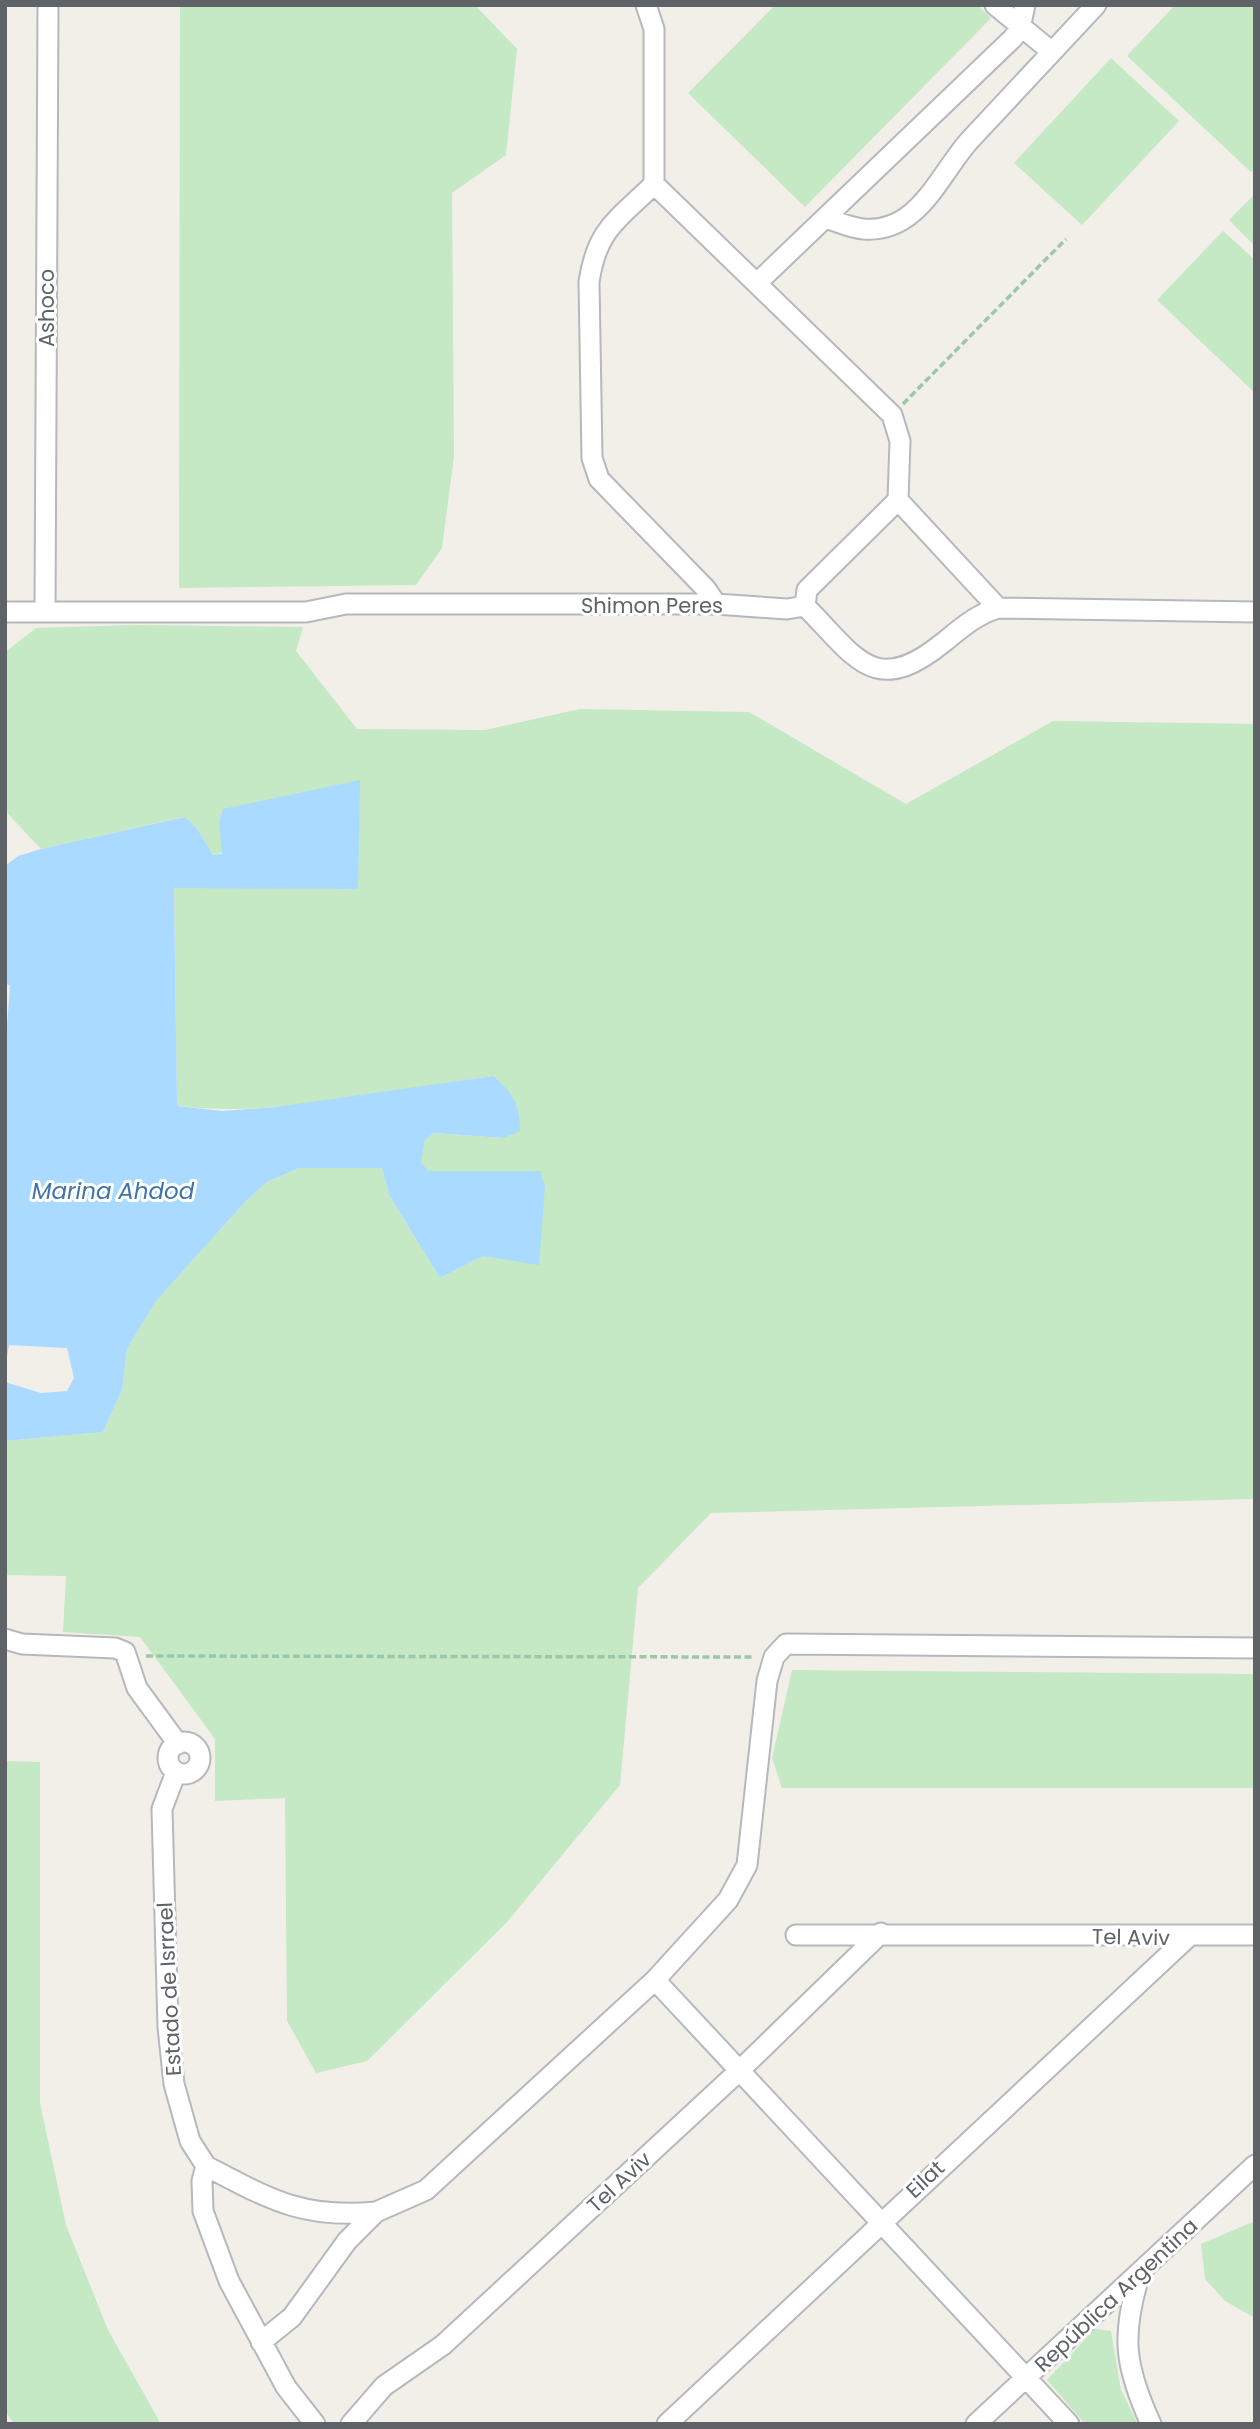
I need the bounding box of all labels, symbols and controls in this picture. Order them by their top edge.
street label: Ashoco [32,269,61,347]
street label: Shimon Peres [581,591,723,620]
water label: Marina Ahdod [32,1175,195,1207]
street label: Estado de Isrrael [150,1901,188,2077]
street label: Tel Aviv [1092,1922,1170,1952]
street label: Tel Aviv [581,2145,658,2219]
street label: Eilat [899,2154,951,2204]
street label: República Argentina [1028,2212,1204,2378]

